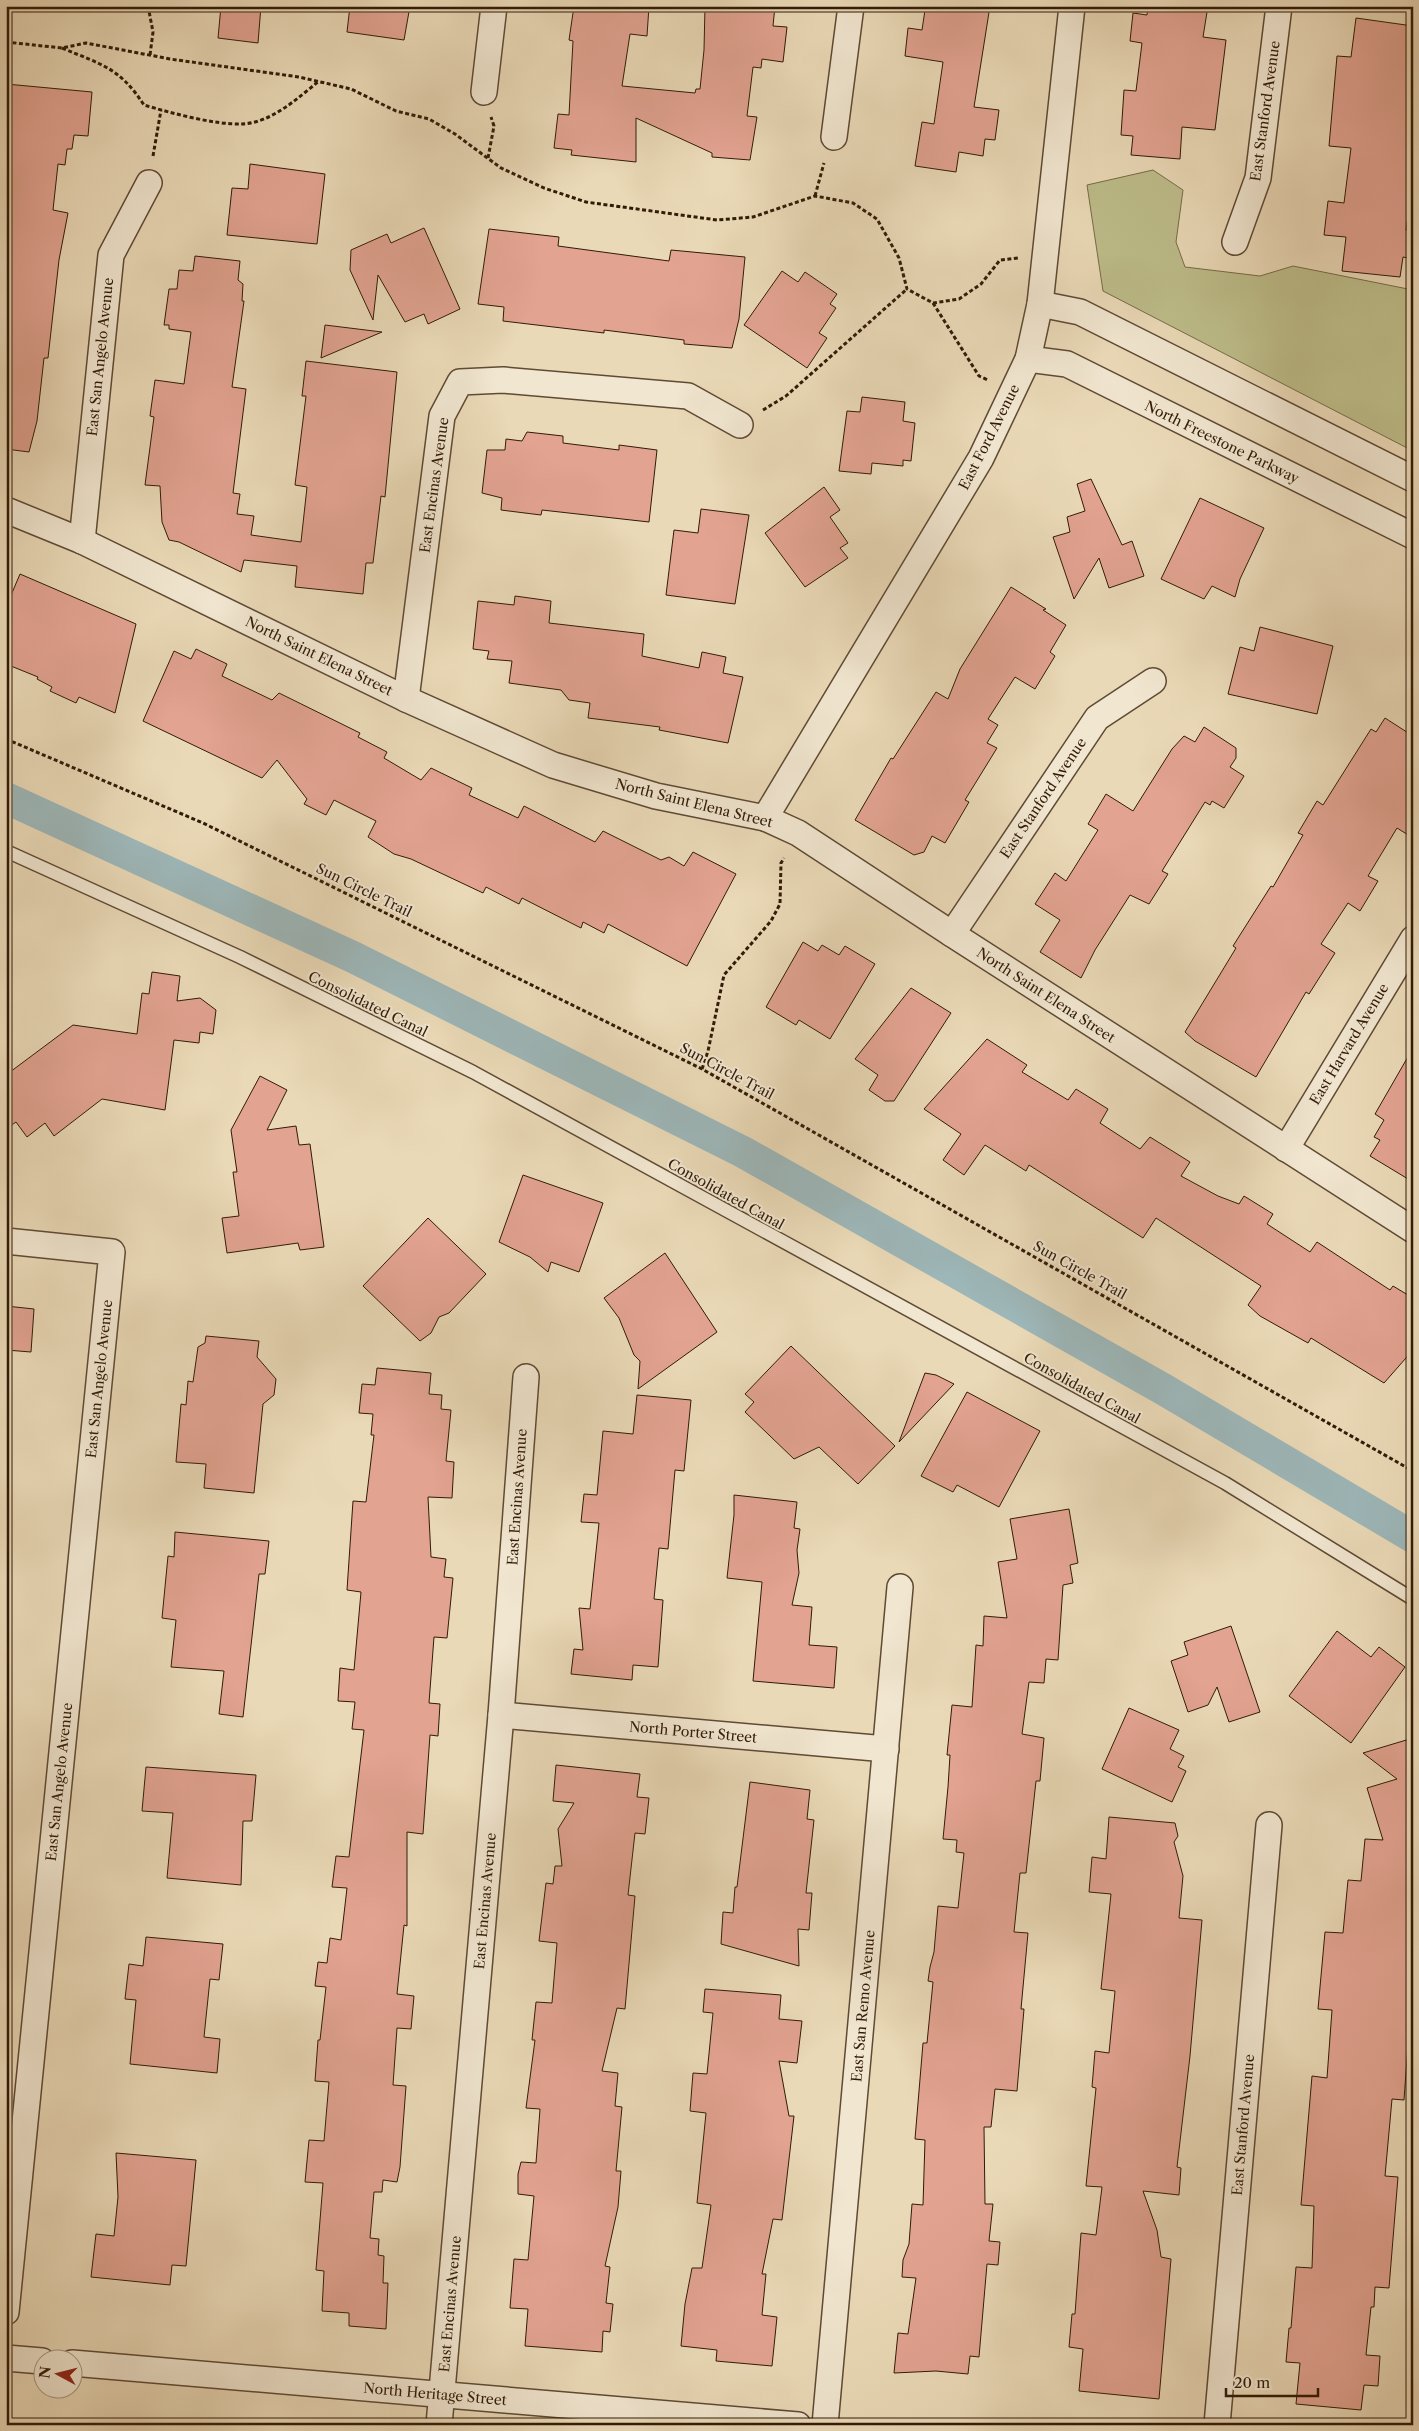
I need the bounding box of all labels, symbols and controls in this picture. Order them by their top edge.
street label: East Stanford Avenue [1246,39,1284,182]
street label: East San Angelo Avenue [83,277,117,437]
street label: East Ford Avenue [955,381,1023,493]
street label: North Freestone Parkway [1142,397,1302,487]
street label: East Encinas Avenue [416,416,452,554]
street label: North Saint Elena Street [242,612,396,700]
street label: East Stanford Avenue [996,734,1090,862]
street label: North Saint Elena Street [613,775,775,831]
street label: Sun Circle Trail [313,859,415,921]
street label: North Saint Elena Street [973,943,1119,1047]
street label: Consolidated Canal [305,967,431,1041]
street label: East Harvard Avenue [1306,980,1392,1108]
street label: Sun Circle Trail [677,1039,777,1103]
street label: Consolidated Canal [664,1154,788,1234]
street label: Sun Circle Trail [1030,1237,1130,1303]
street label: East San Angelo Avenue [82,1299,116,1459]
street label: Consolidated Canal [1020,1348,1144,1428]
street label: East Encinas Avenue [503,1428,531,1566]
street label: East San Angelo Avenue [42,1702,76,1862]
street label: North Porter Street [628,1717,758,1747]
street label: East Encinas Avenue [470,1832,500,1970]
street label: East San Remo Avenue [847,1929,879,2083]
street label: East Stanford Avenue [1228,2053,1258,2196]
street label: East Encinas Avenue [435,2235,465,2373]
north arrow [32,2348,82,2398]
text: N [35,2365,55,2380]
scale bar [1226,2366,1319,2398]
text: 20 m [1234,2373,1270,2392]
street label: North Heritage Street [363,2379,507,2409]

